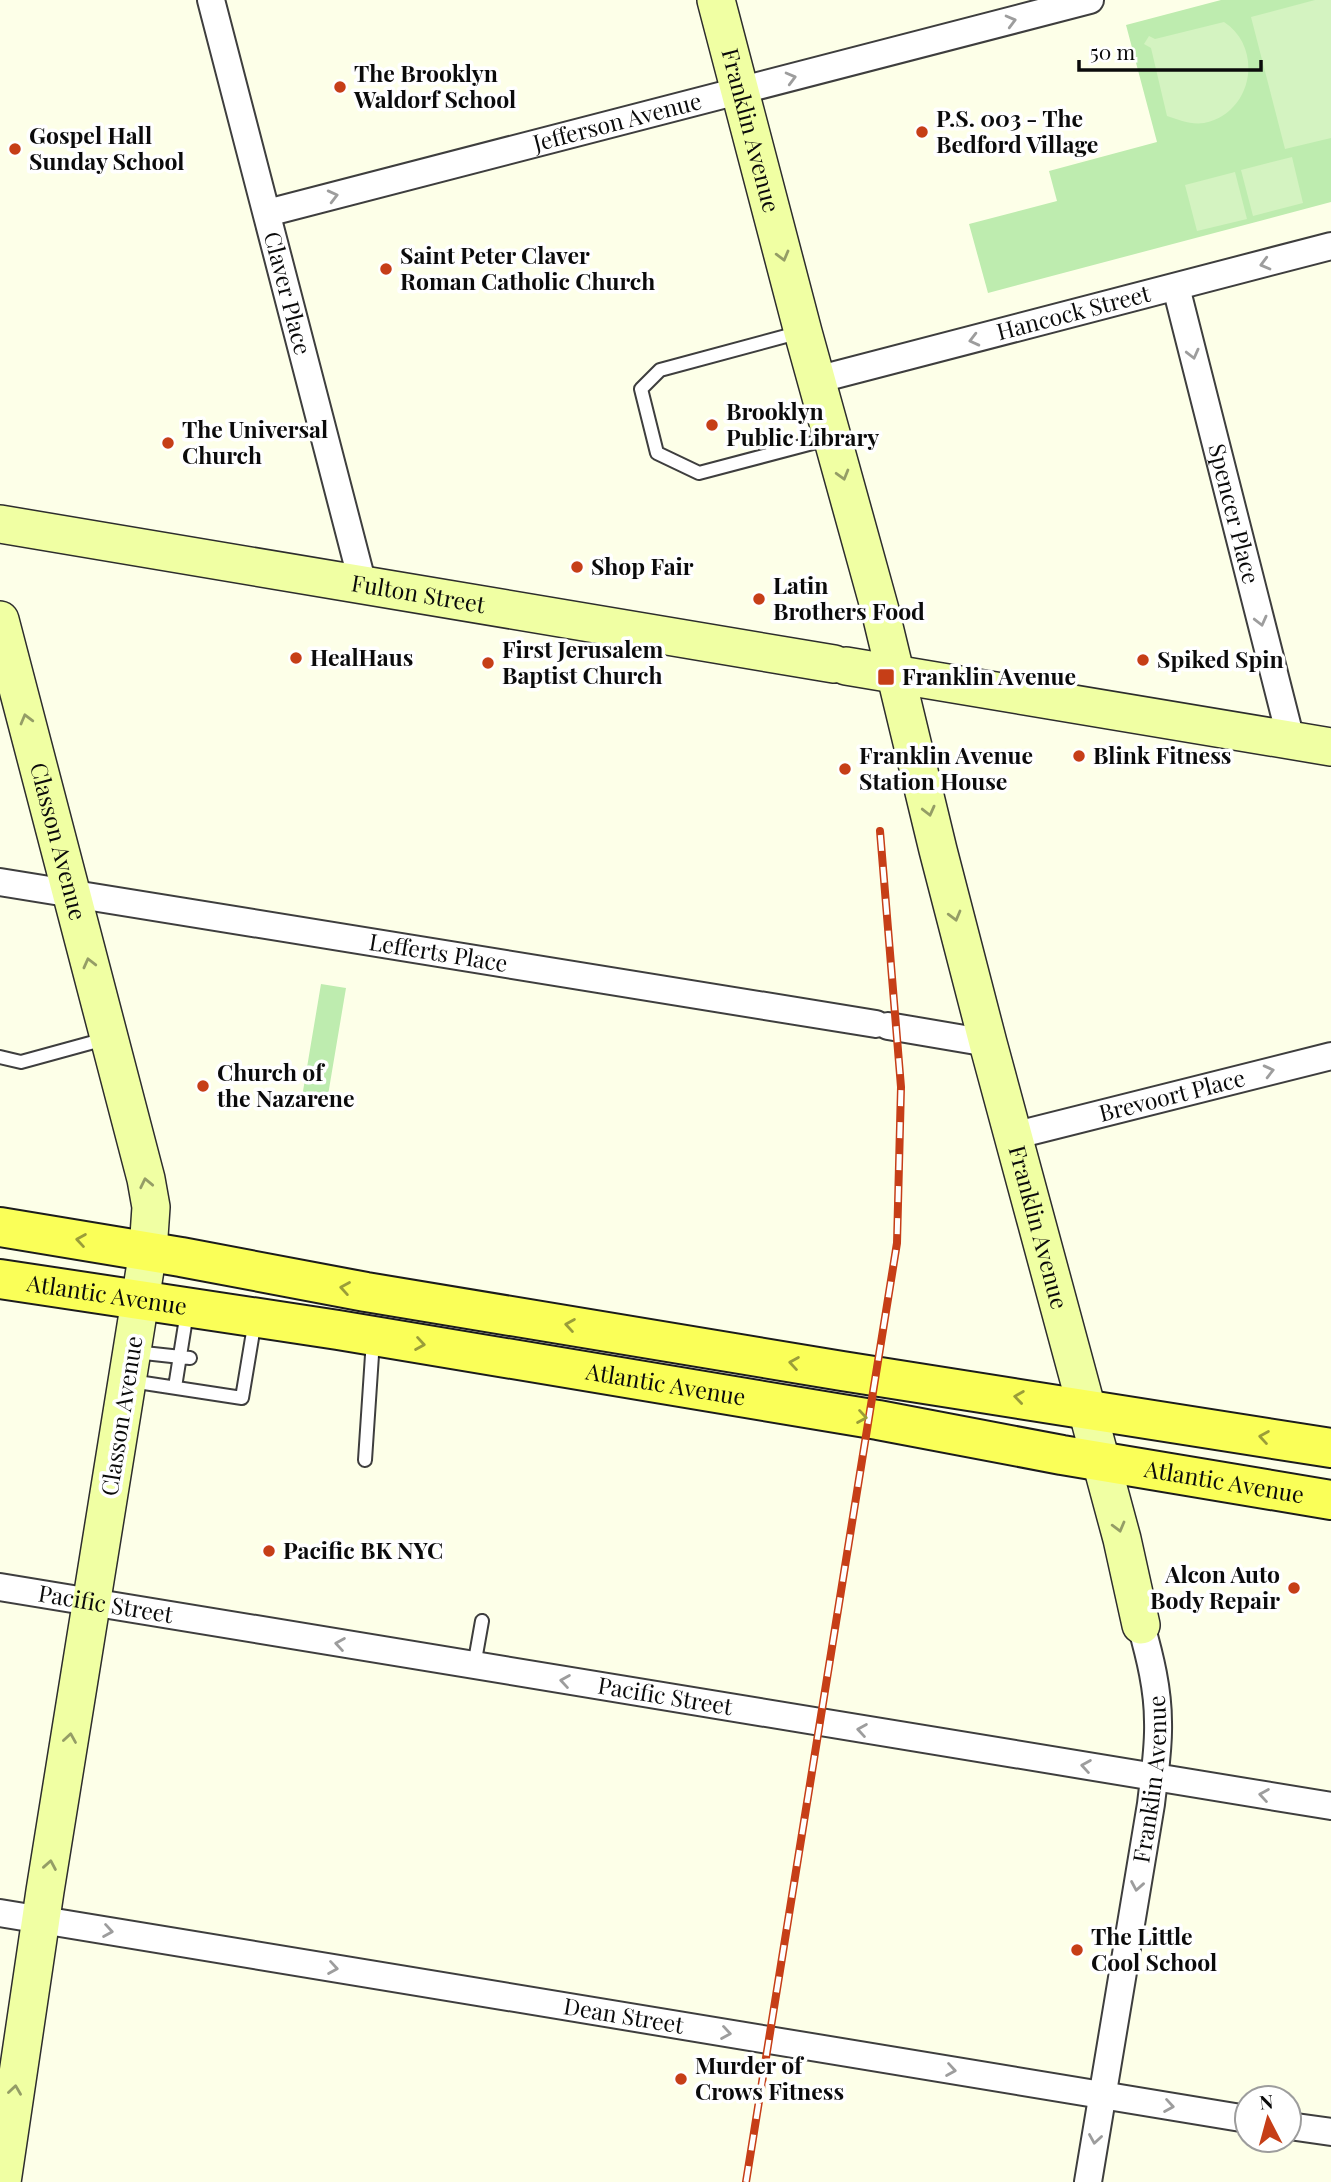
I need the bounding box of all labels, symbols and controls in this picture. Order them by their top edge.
one-way arrow [1005,15,1017,29]
scale bar [1079,28,1261,72]
text: 50 m [1090,37,1136,65]
street label: Franklin Avenue [715,45,788,216]
place label: The Brooklyn Waldorf School [353,57,516,114]
one-way arrow [784,72,796,86]
marker: The Brooklyn Waldorf School [332,79,348,95]
street label: Jefferson Avenue [529,84,705,158]
place label: P.S. 003 - The Bedford Village [936,102,1098,159]
place label: Gospel Hall Sunday School [29,119,184,176]
marker: P.S. 003 - The Bedford Village [914,124,930,140]
marker: Gospel Hall Sunday School [7,141,23,157]
one-way arrow [327,190,339,204]
street label: Claver Place [258,228,320,358]
place label: Saint Peter Claver Roman Catholic Church [400,239,655,296]
one-way arrow [774,250,789,262]
one-way arrow [1259,256,1271,270]
marker: Saint Peter Claver Roman Catholic Church [378,261,394,277]
street label: Hancock Street [993,277,1154,346]
one-way arrow [968,331,980,346]
one-way arrow [1185,347,1199,359]
place label: Brooklyn Public Library [726,395,879,452]
place label: The Universal Church [182,413,328,470]
marker: Brooklyn Public Library [704,417,720,433]
marker: The Universal Church [160,435,176,451]
street label: Spencer Place [1202,440,1268,587]
one-way arrow [834,469,849,481]
place label: Shop Fair [591,550,694,581]
marker: Shop Fair [569,559,585,575]
street label: Fulton Street [349,566,488,619]
place label: Latin Brothers Food [773,569,925,626]
marker: Latin Brothers Food [751,591,767,607]
one-way arrow [1253,615,1267,627]
place label: First Jerusalem Baptist Church [502,633,664,690]
place label: HealHaus [310,641,413,672]
place label: Spiked Spin [1157,643,1284,674]
marker: HealHaus [288,650,304,666]
marker: Spiked Spin [1135,652,1151,668]
marker: First Jerusalem Baptist Church [480,655,496,671]
place label: Franklin Avenue [902,660,1076,691]
marker: Franklin Avenue [876,667,896,687]
one-way arrow [20,713,34,725]
place label: Franklin Avenue Station House [859,739,1033,796]
place label: Blink Fitness [1093,739,1231,770]
marker: Blink Fitness [1071,748,1087,764]
street label: Classon Avenue [24,759,95,923]
marker: Franklin Avenue Station House [837,761,853,777]
one-way arrow [920,805,935,817]
one-way arrow [947,910,961,922]
street label: Lefferts Place [367,925,510,978]
one-way arrow [83,957,97,969]
place label: Church of the Nazarene [216,1056,355,1113]
street label: Brevoort Place [1095,1061,1248,1128]
one-way arrow [1263,1065,1275,1079]
marker: Church of the Nazarene [195,1078,211,1094]
street label: Franklin Avenue [1002,1142,1076,1312]
one-way arrow [140,1177,155,1189]
one-way arrow [75,1233,87,1248]
street label: Atlantic Avenue [24,1266,189,1321]
one-way arrow [339,1281,351,1296]
one-way arrow [564,1318,576,1333]
street label: Classon Avenue [93,1334,148,1498]
one-way arrow [414,1336,426,1351]
street label: Atlantic Avenue [583,1354,748,1412]
one-way arrow [788,1356,800,1371]
one-way arrow [1013,1390,1025,1405]
one-way arrow [856,1409,868,1424]
one-way arrow [1258,1430,1270,1445]
street label: Atlantic Avenue [1141,1452,1307,1509]
one-way arrow [1110,1521,1125,1533]
place label: Pacific BK NYC [283,1534,443,1565]
marker: Pacific BK NYC [261,1543,277,1559]
place label: Alcon Auto Body Repair [1150,1558,1280,1615]
street label: Pacific Street [36,1577,176,1629]
marker: Alcon Auto Body Repair [1286,1580,1302,1596]
one-way arrow [335,1637,346,1652]
street label: Pacific Street [596,1669,736,1721]
one-way arrow [559,1674,571,1689]
street label: Franklin Avenue [1124,1694,1172,1865]
one-way arrow [856,1722,868,1737]
one-way arrow [63,1732,78,1744]
one-way arrow [1081,1759,1092,1774]
one-way arrow [1258,1788,1270,1803]
one-way arrow [42,1859,57,1871]
one-way arrow [1130,1880,1145,1892]
place label: The Little Cool School [1091,1920,1217,1977]
one-way arrow [102,1923,114,1938]
marker: The Little Cool School [1069,1942,1085,1958]
one-way arrow [327,1960,339,1975]
street label: Dean Street [562,1989,687,2040]
one-way arrow [721,2025,732,2040]
place label: Murder of Crows Fitness [695,2049,844,2106]
one-way arrow [945,2062,957,2077]
marker: Murder of Crows Fitness [673,2071,689,2087]
one-way arrow [7,2084,22,2096]
north arrow [1233,2084,1303,2154]
text: N [1258,2087,1275,2115]
one-way arrow [1164,2098,1175,2113]
one-way arrow [1088,2133,1103,2145]

